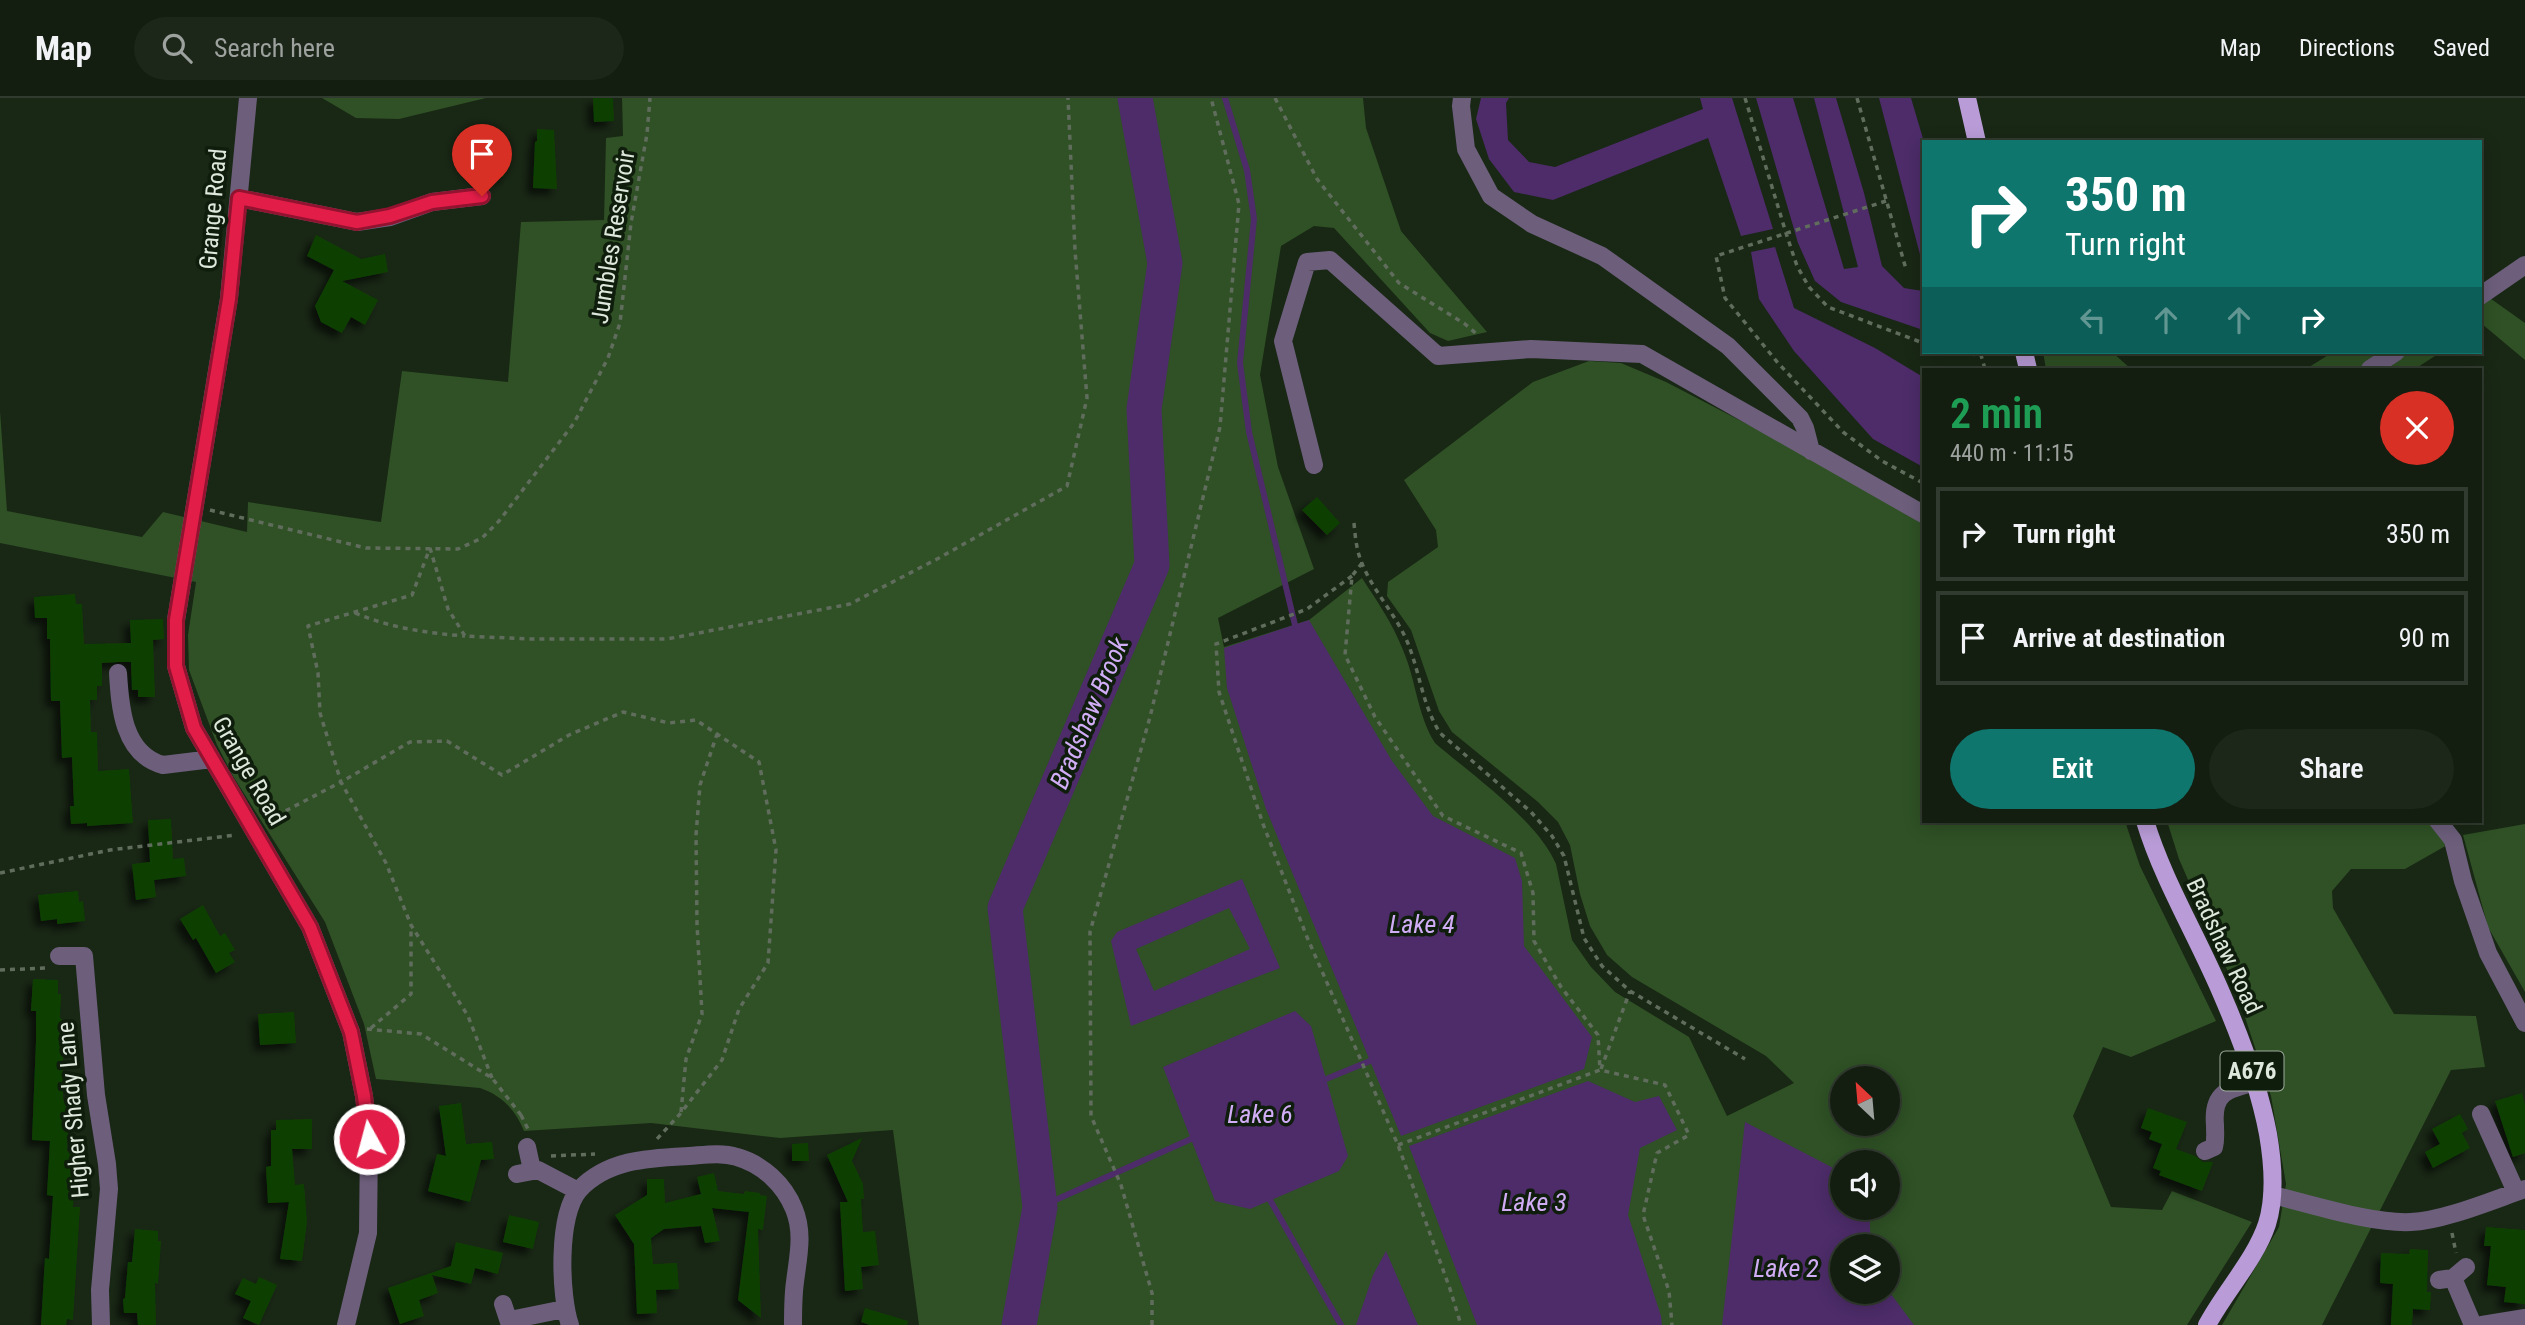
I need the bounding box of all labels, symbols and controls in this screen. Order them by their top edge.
search box [134,17,624,80]
text: Map [35,29,92,68]
icon: search [158,29,196,67]
text: Search here [214,33,335,63]
text: Map [2220,34,2261,62]
text: Directions [2299,34,2395,62]
text: Saved [2433,34,2490,62]
pin [452,124,512,196]
icon: arrive [463,135,501,173]
street label: Grange Road [194,148,232,270]
street label: Jumbles Reservoir [585,148,641,326]
text: 350 m [2065,166,2187,223]
icon: right [1950,168,2041,259]
text: Turn right [2065,225,2186,263]
icon: left [2074,301,2112,339]
icon: ahead [2147,301,2185,339]
icon: ahead [2220,301,2258,339]
icon: right [2293,301,2331,339]
text: 2 min [1950,389,2043,438]
button: close [2380,391,2454,465]
text: 440 m · 11:15 [1950,440,2074,467]
icon: right [1954,515,1992,553]
text: Turn right [2013,519,2115,549]
text: 350 m [2386,519,2450,549]
icon: arrive [1954,619,1992,657]
text: Arrive at destination [2013,623,2225,653]
text: 90 m [2399,623,2450,653]
water label: Bradshaw Brook [1044,632,1135,793]
street label: Grange Road [207,712,291,830]
button: Exit [1950,729,2195,809]
button: Share [2209,729,2454,809]
street label: Bradshaw Road [2180,874,2268,1018]
water label: Lake 4 [1389,909,1455,939]
street label: Higher Shady Lane [51,1021,95,1199]
road number: A676 [2220,1052,2284,1090]
north arrow [1830,1066,1900,1136]
map controls [1830,1066,1900,1304]
water label: Lake 6 [1227,1099,1293,1129]
position arrow [332,1102,406,1176]
button: sound [1830,1150,1900,1220]
water label: Lake 3 [1501,1187,1567,1217]
button: layers [1830,1234,1900,1304]
water label: Lake 2 [1753,1253,1819,1283]

